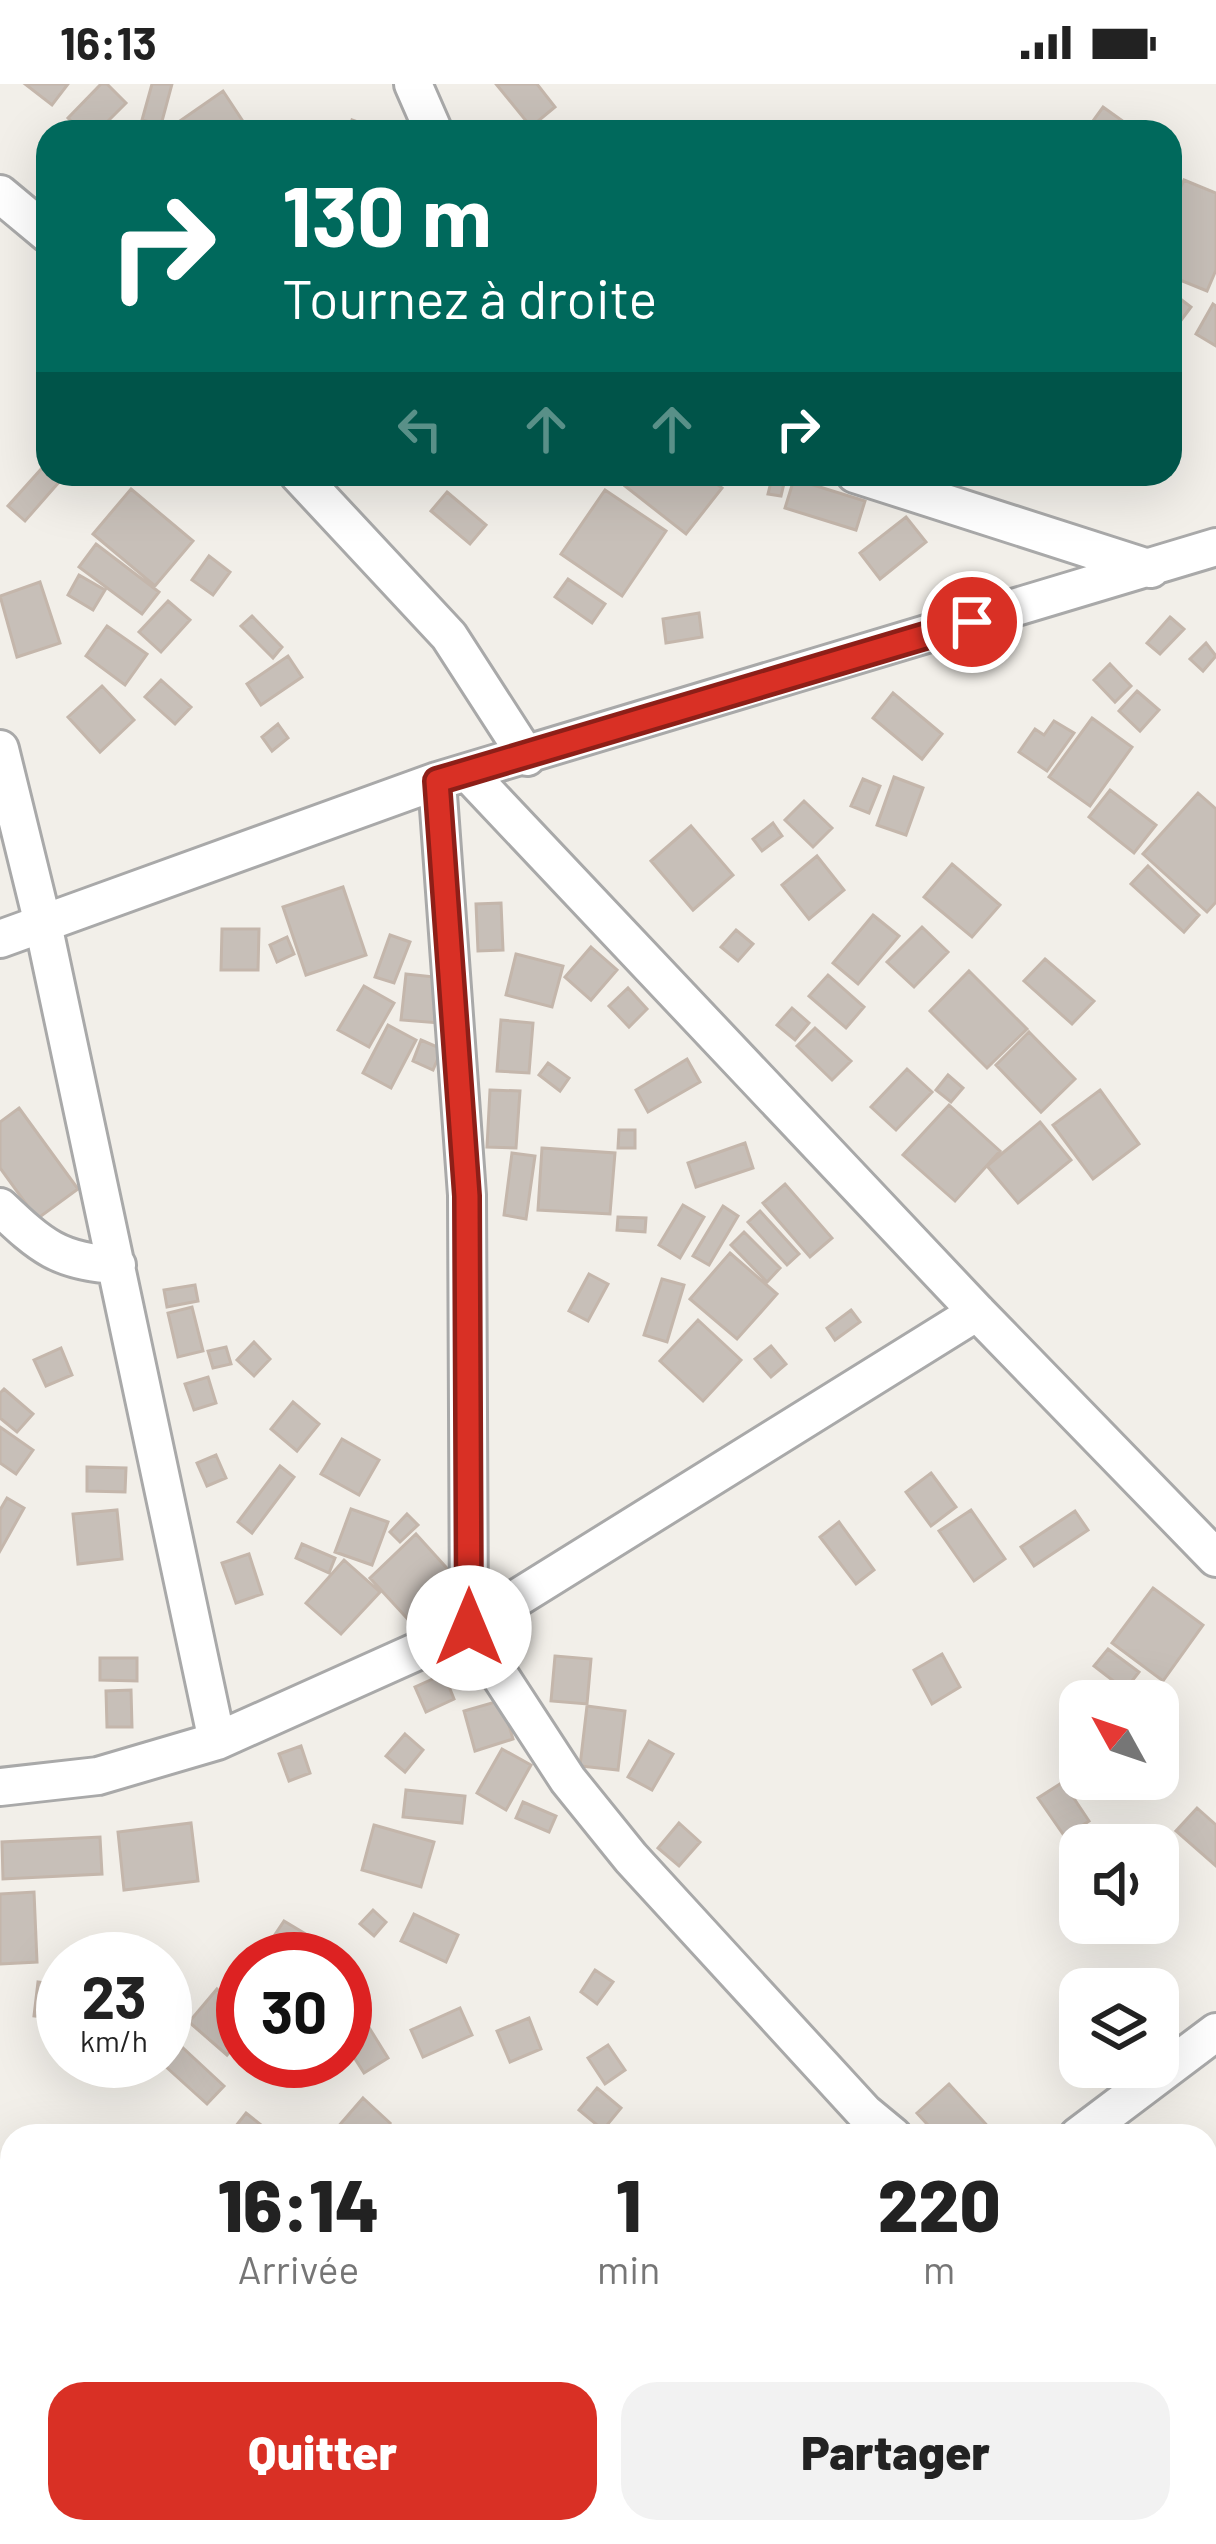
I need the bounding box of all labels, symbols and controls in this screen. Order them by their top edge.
text: 16:13 [60,15,157,69]
text: 130 m [282,163,492,264]
icon: right [84,168,240,324]
text: Tournez à droite [282,265,657,330]
icon: left [387,396,453,462]
icon: ahead [513,396,579,462]
icon: ahead [639,396,705,462]
icon: right [765,396,831,462]
pin [921,571,1023,673]
icon: arrive [939,589,1005,655]
position arrow [406,1565,532,1691]
north arrow [1059,1680,1179,1800]
map controls [1059,1680,1179,2088]
button: sound [1059,1824,1179,1944]
speed limit sign: 30 [216,1932,372,2088]
text: 23 [81,1959,147,2031]
button: layers [1059,1968,1179,2088]
text: km/h [80,2022,148,2058]
text: 16:14 [217,2160,380,2246]
text: 1 [616,2160,641,2246]
text: 220 [878,2160,1001,2246]
text: Arrivée [238,2245,359,2292]
text: min [597,2245,660,2292]
text: m [923,2245,955,2292]
button: Quitter [48,2382,597,2520]
button: Partager [621,2382,1170,2520]

